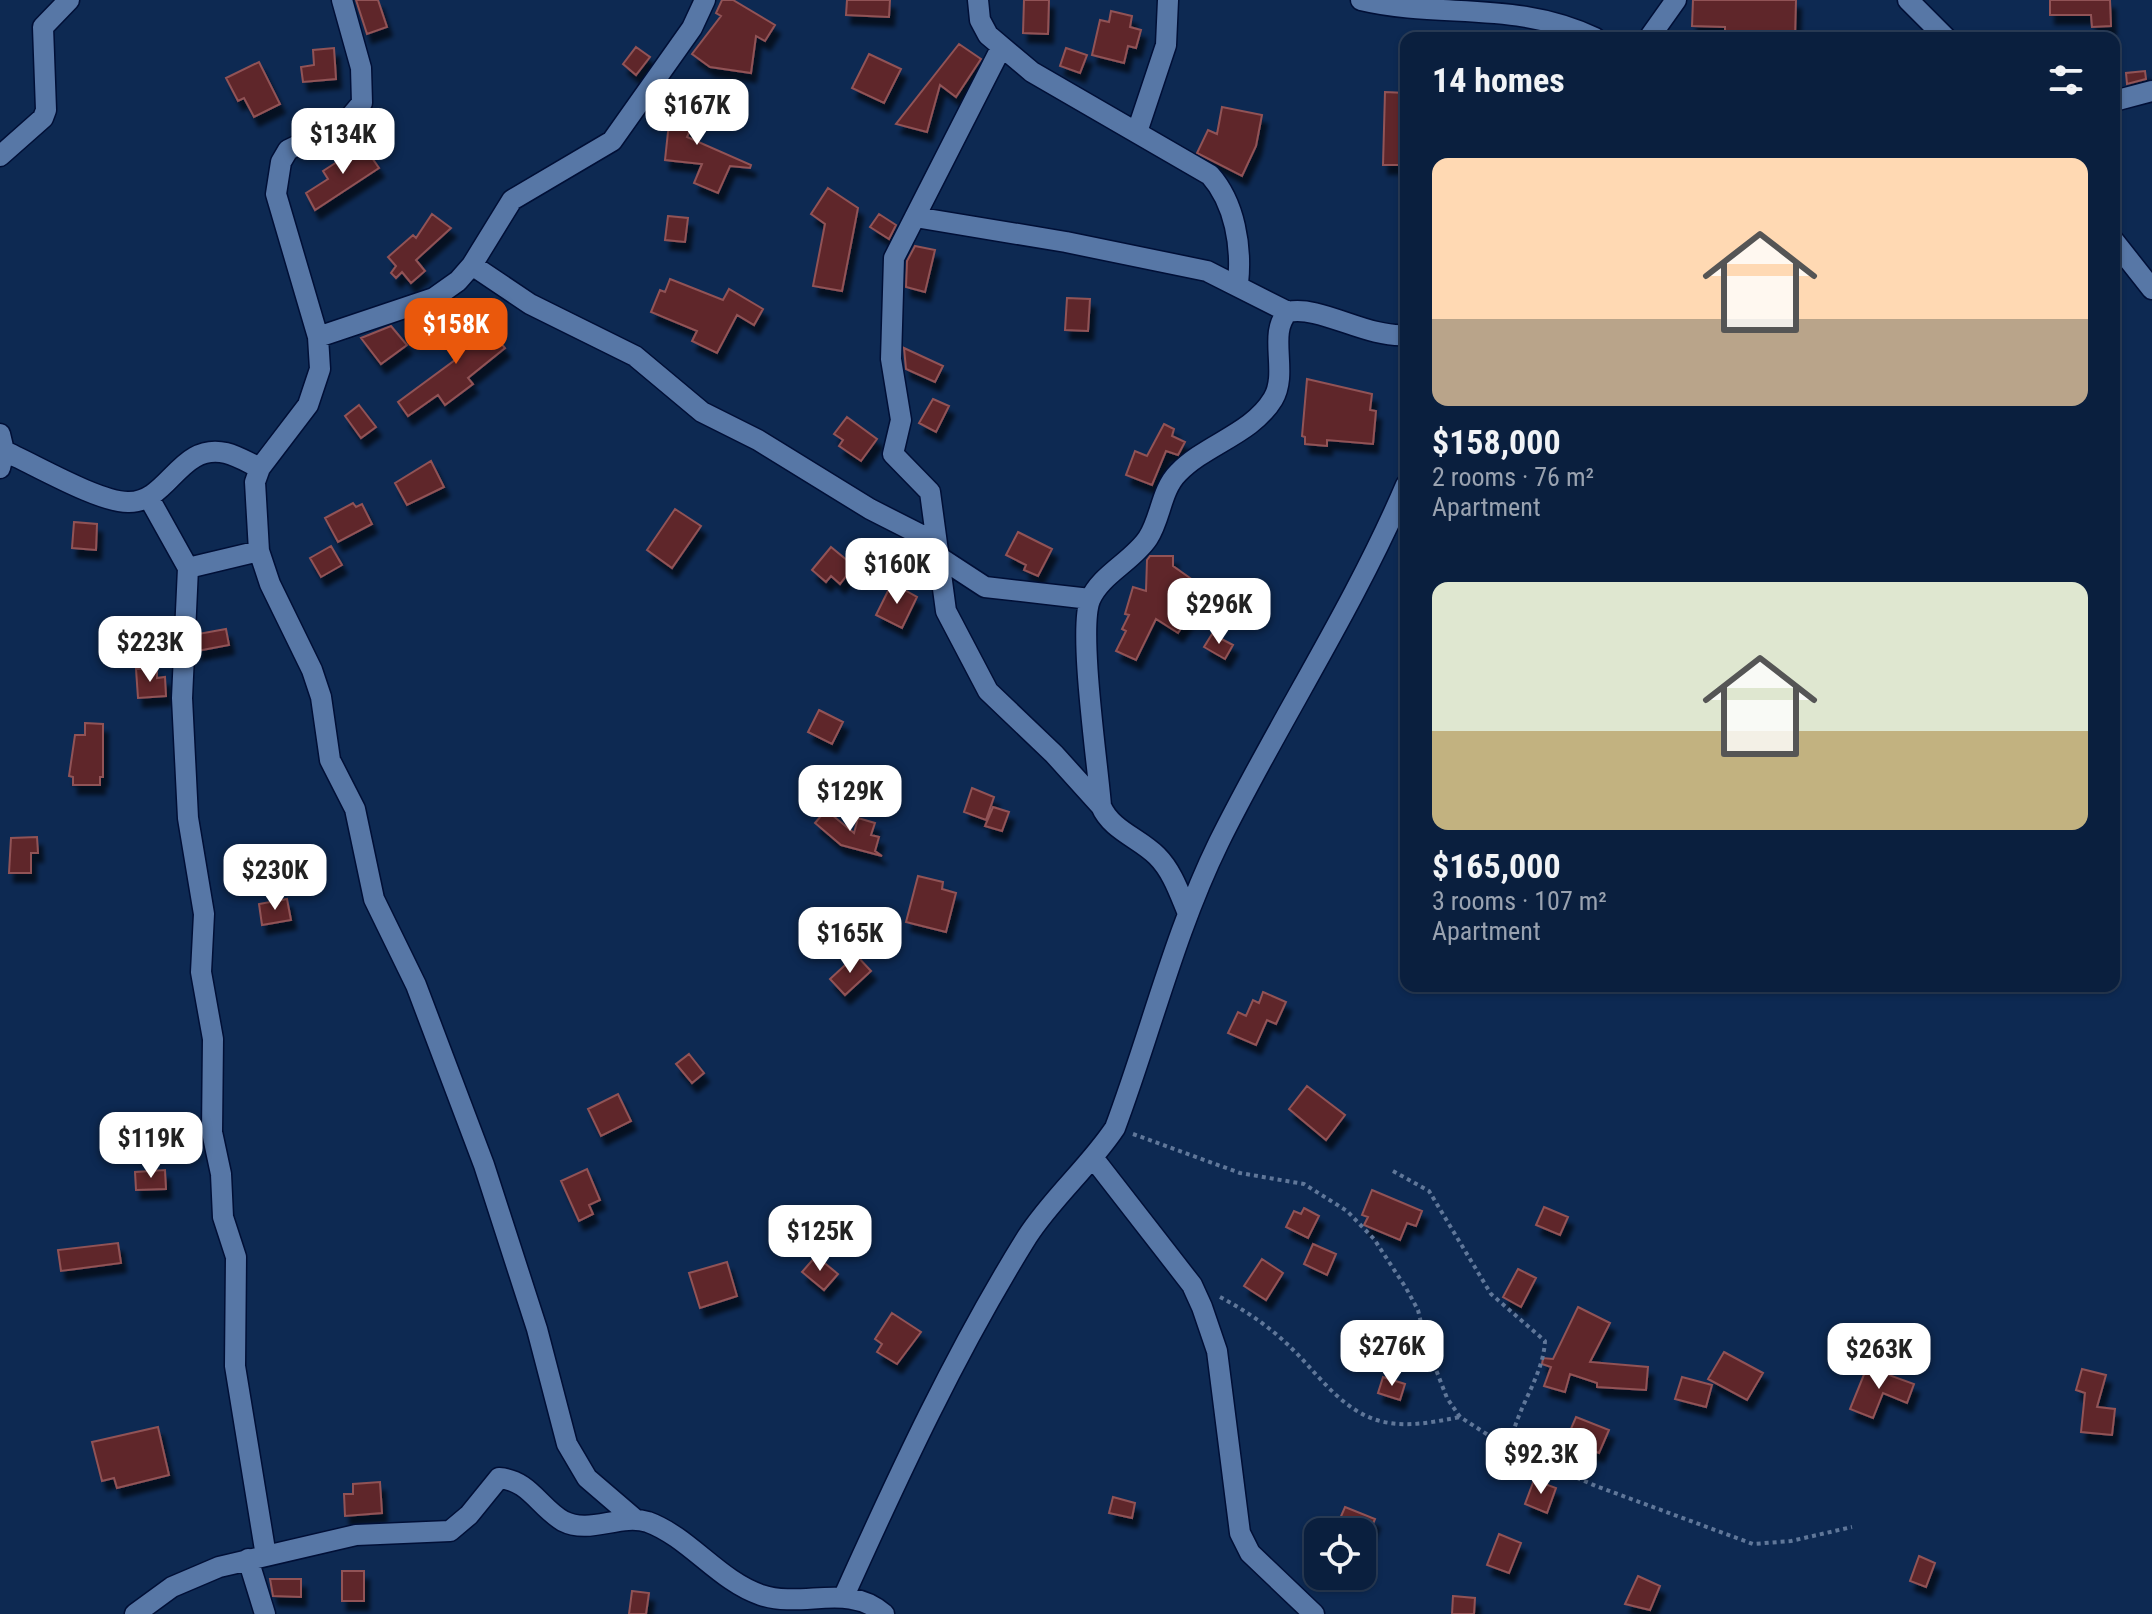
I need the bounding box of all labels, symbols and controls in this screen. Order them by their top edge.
icon: filters [2044,58,2088,102]
text: 14 homes [1432,60,1565,100]
pin: $167K [641,79,753,147]
text: $167K [664,90,730,120]
pin: $134K [287,108,399,176]
text: $134K [310,119,376,149]
icon: home [1688,210,1832,354]
pin: $158K [400,298,512,366]
text: $158K [423,309,489,339]
text: $158,000 [1432,422,1561,462]
text: 2 rooms · 76 m² [1432,462,1594,492]
text: Apartment [1432,492,1541,522]
pin: $160K [841,538,953,606]
text: $160K [864,549,930,579]
pin: $296K [1163,578,1275,646]
text: $296K [1186,589,1252,619]
pin: $223K [94,616,206,684]
text: $223K [117,627,183,657]
icon: home [1688,634,1832,778]
pin: $129K [794,765,906,833]
text: $129K [817,776,883,806]
pin: $230K [219,844,331,912]
text: $165,000 [1432,846,1561,886]
text: $230K [242,855,308,885]
text: 3 rooms · 107 m² [1432,886,1607,916]
pin: $165K [794,907,906,975]
text: Apartment [1432,916,1541,946]
text: $165K [817,918,883,948]
pin: $119K [95,1112,207,1180]
text: $119K [118,1123,184,1153]
pin: $125K [764,1205,876,1273]
text: $125K [787,1216,853,1246]
pin: $276K [1336,1320,1448,1388]
pin: $263K [1823,1323,1935,1391]
text: $276K [1359,1331,1425,1361]
text: $263K [1846,1334,1912,1364]
pin: $92.3K [1476,1428,1606,1496]
text: $92.3K [1504,1439,1578,1469]
map controls [1304,1518,1376,1590]
button: locate [1304,1518,1376,1590]

